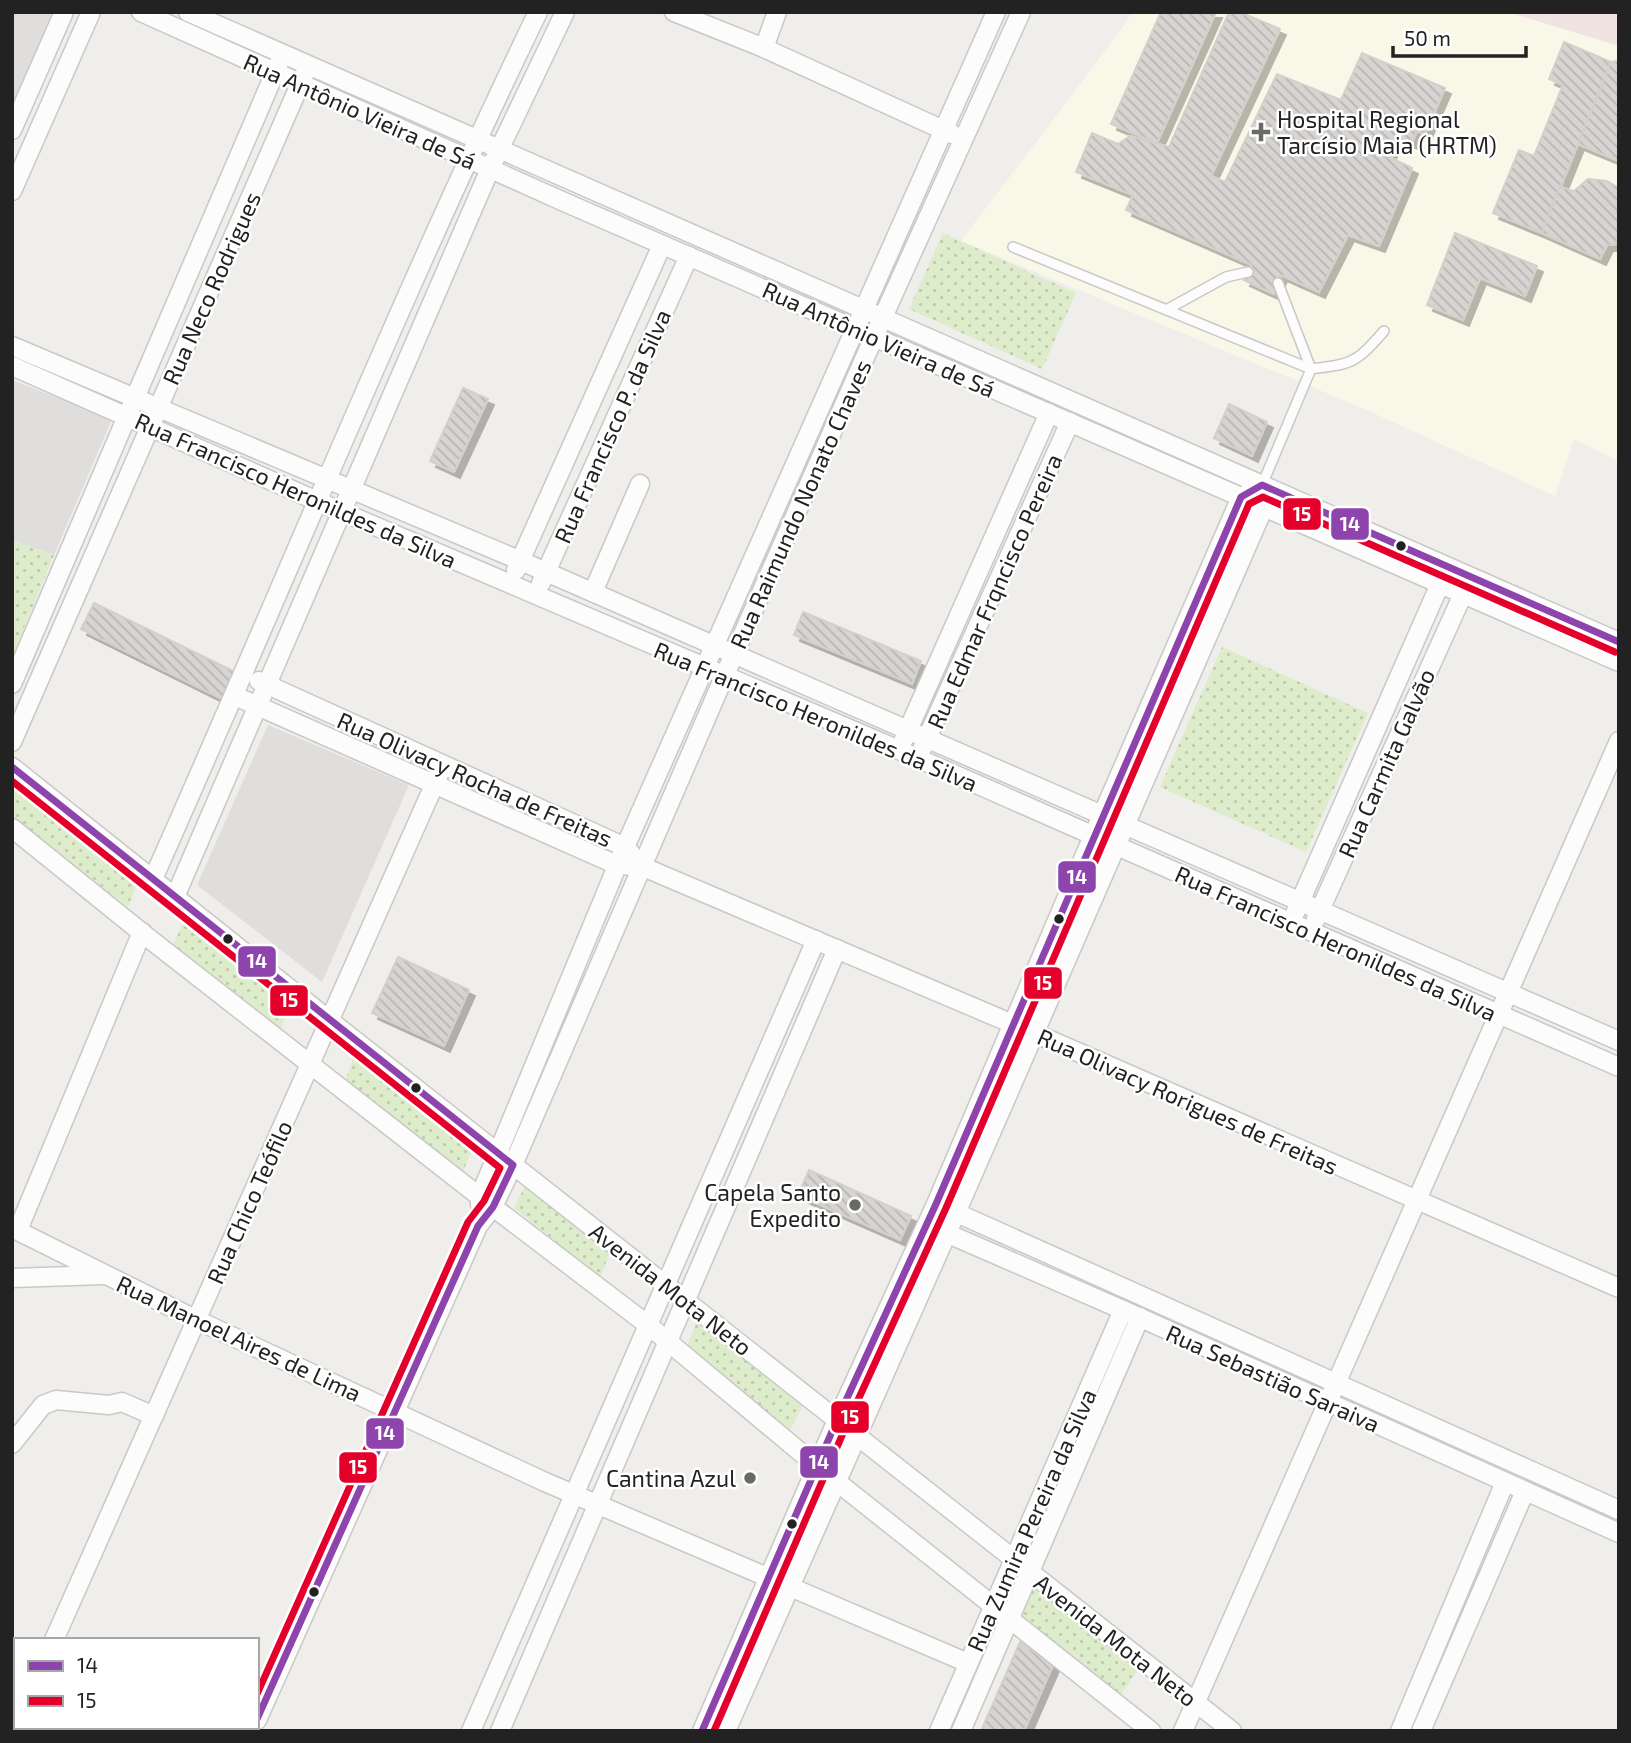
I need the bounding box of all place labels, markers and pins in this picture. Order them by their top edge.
place label: Hospital Regional Tarcísio Maia (HRTM) [1277,105,1497,159]
marker: Hospital Regional Tarcísio Maia (HRTM) [1251,122,1271,142]
unlabelled marker [1394,539,1408,553]
unlabelled marker [1052,912,1066,926]
unlabelled marker [221,932,235,946]
unlabelled marker [409,1081,423,1095]
place label: Capela Santo Expedito [704,1178,841,1232]
marker: Capela Santo Expedito [847,1197,863,1213]
place label: Cantina Azul [606,1464,736,1492]
marker: Cantina Azul [742,1470,758,1486]
unlabelled marker [785,1517,799,1531]
unlabelled marker [307,1585,321,1599]

